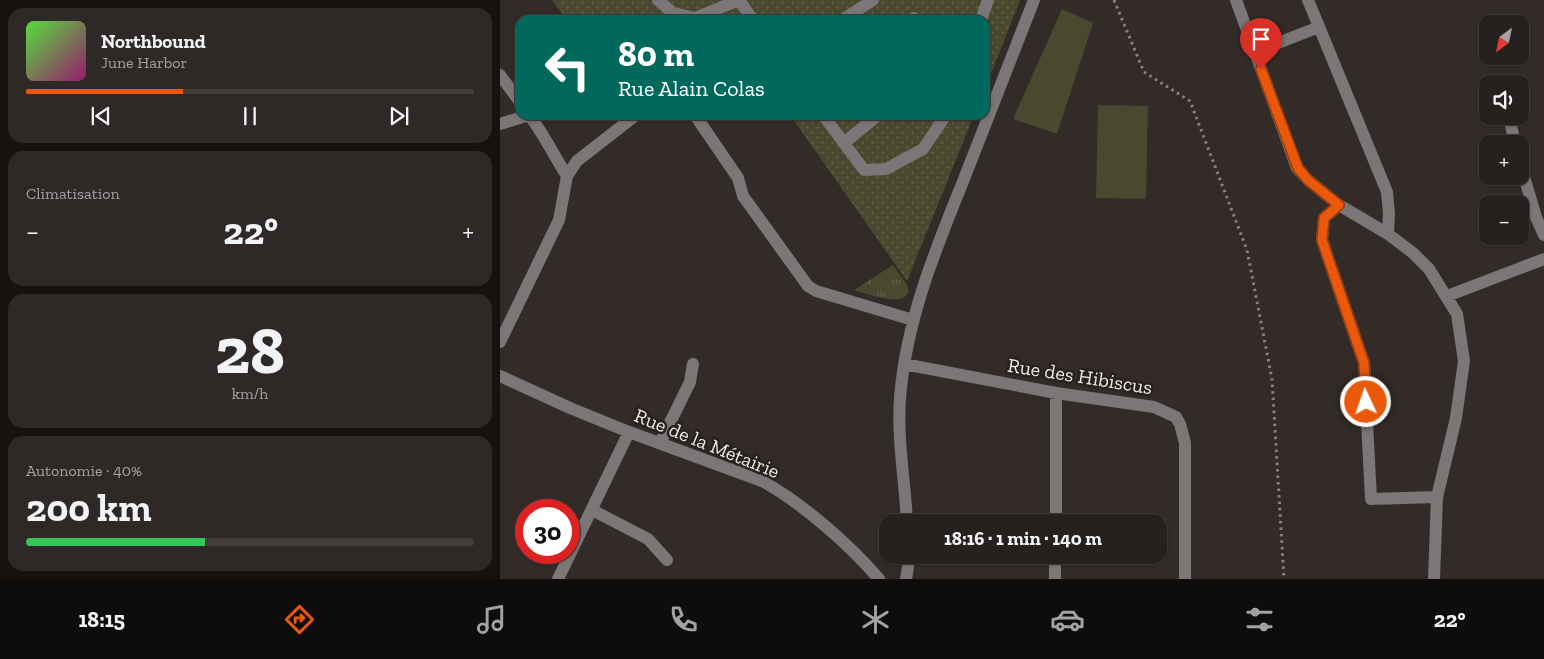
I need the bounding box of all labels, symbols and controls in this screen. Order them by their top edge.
north arrow [1479,15,1529,65]
map controls [1479,15,1529,245]
pin [1240,18,1282,69]
icon: arrive [1247,25,1275,53]
text: Northbound [101,30,206,53]
text: 80 m [618,33,694,75]
icon: left [535,35,600,100]
text: June Harbor [101,53,187,72]
text: Rue Alain Colas [618,75,765,102]
button: sound [1479,75,1529,125]
icon: previous [87,102,115,130]
icon: pause [236,102,264,130]
icon: next [385,102,413,130]
button: + [1479,135,1529,185]
text: Climatisation [26,184,120,203]
button: − [1479,195,1529,245]
text: 22° [223,208,278,254]
text: − [26,215,39,248]
text: + [462,215,474,248]
text: 28 [215,312,285,390]
street label: Rue des Hibiscus [1006,353,1154,399]
position arrow [1339,375,1391,427]
text: km/h [232,384,268,403]
street label: Rue de la Métairie [631,403,783,483]
text: Autonomie · 40% [26,461,142,480]
text: 200 km [26,485,152,531]
speed limit sign: 30 [515,499,580,564]
text: 18:16 · 1 min · 140 m [944,527,1102,550]
icon: directions [282,602,317,637]
icon: music [474,602,509,637]
icon: phone [666,602,701,637]
icon: climate [858,602,893,637]
icon: car [1050,602,1085,637]
icon: filters [1242,602,1277,637]
text: 18:15 [78,606,125,633]
text: 22° [1434,606,1465,633]

